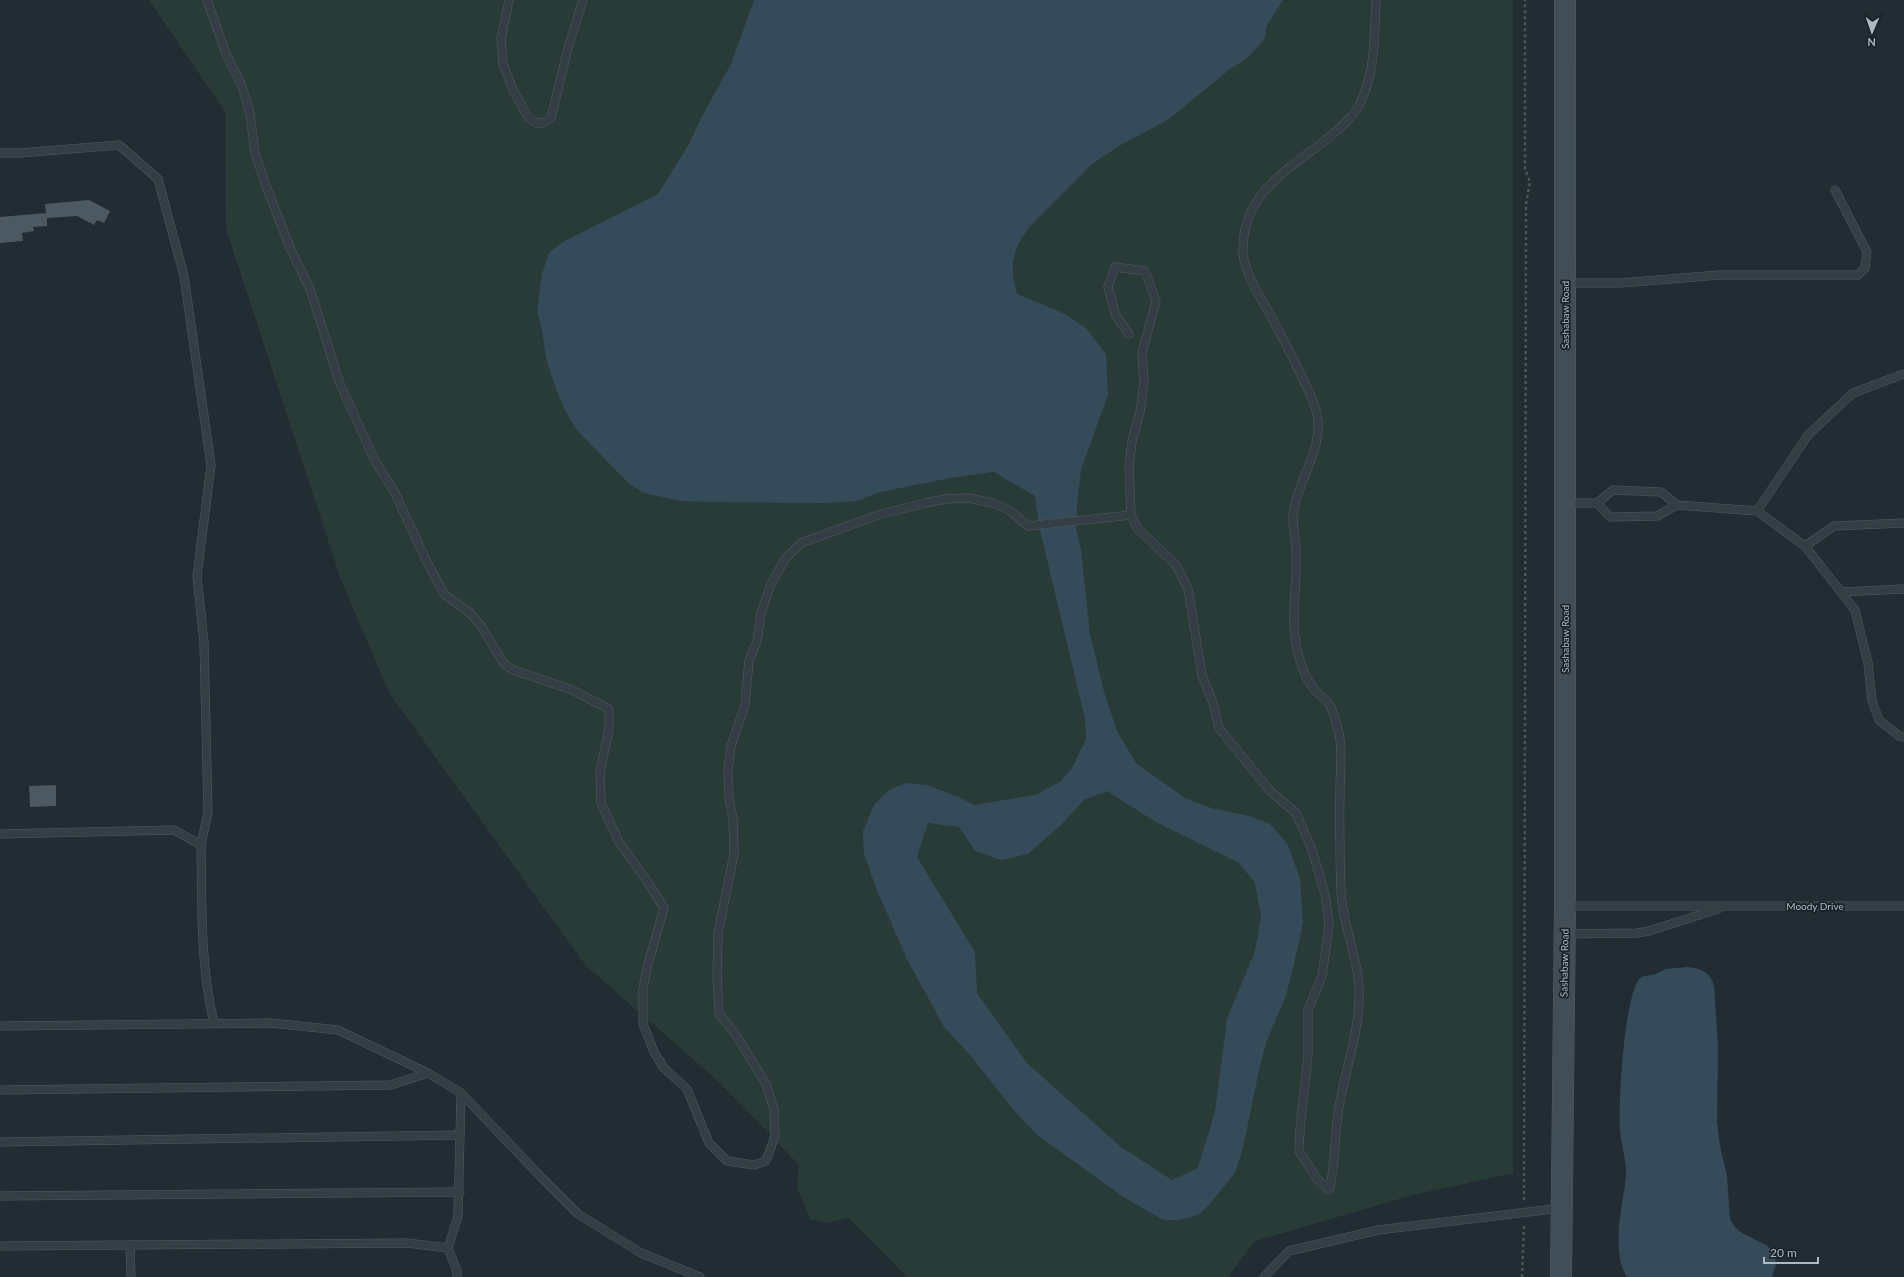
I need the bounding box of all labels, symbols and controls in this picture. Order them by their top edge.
north arrow [1852,12,1892,52]
text: N [1867,36,1876,49]
street label: Sashabaw Road [1559,281,1571,349]
street label: Sashabaw Road [1559,605,1571,673]
street label: Moody Drive [1786,900,1844,912]
street label: Sashabaw Road [1557,929,1571,997]
scale bar [1764,1239,1818,1265]
text: 20 m [1770,1245,1797,1260]

